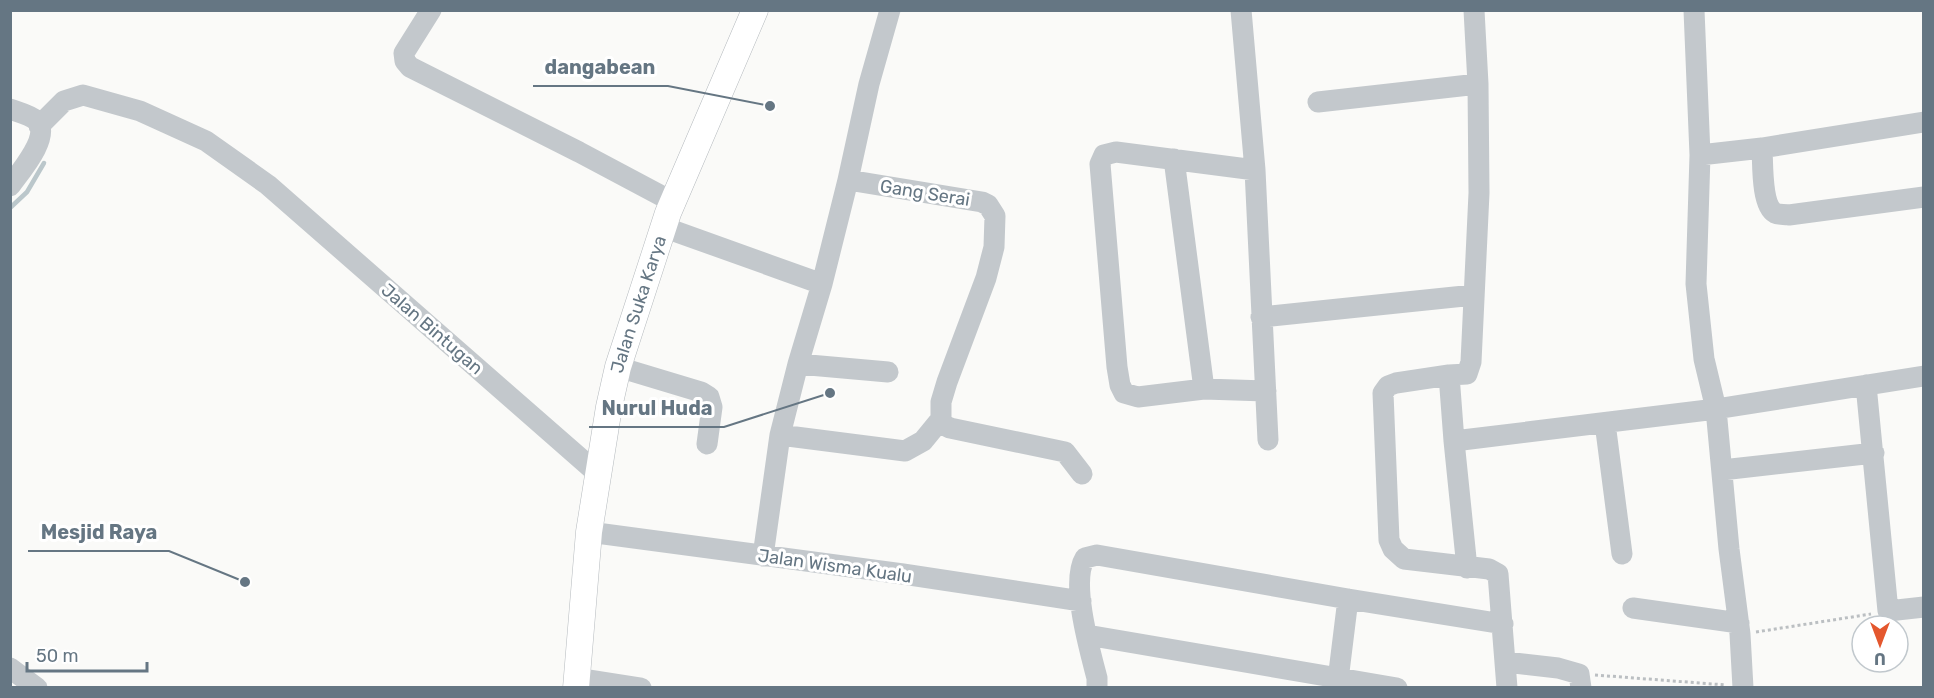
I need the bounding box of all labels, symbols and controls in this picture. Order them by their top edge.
callout: dangabean [533,48,668,86]
text: dangabean [545,55,655,79]
street label: Gang Serai [879,175,971,211]
street label: Jalan Suka Karya [606,233,671,375]
street label: Jalan Bintugan [377,279,487,379]
callout: Nurul Huda [589,389,724,427]
text: Nurul Huda [601,396,713,420]
callout: Mesjid Raya [28,513,169,551]
text: Mesjid Raya [41,520,157,544]
street label: Jalan Wisma Kualu [757,544,913,588]
north arrow [1850,614,1910,674]
scale bar [27,635,147,673]
text: 50 m [36,645,79,667]
text: U [1874,649,1886,668]

